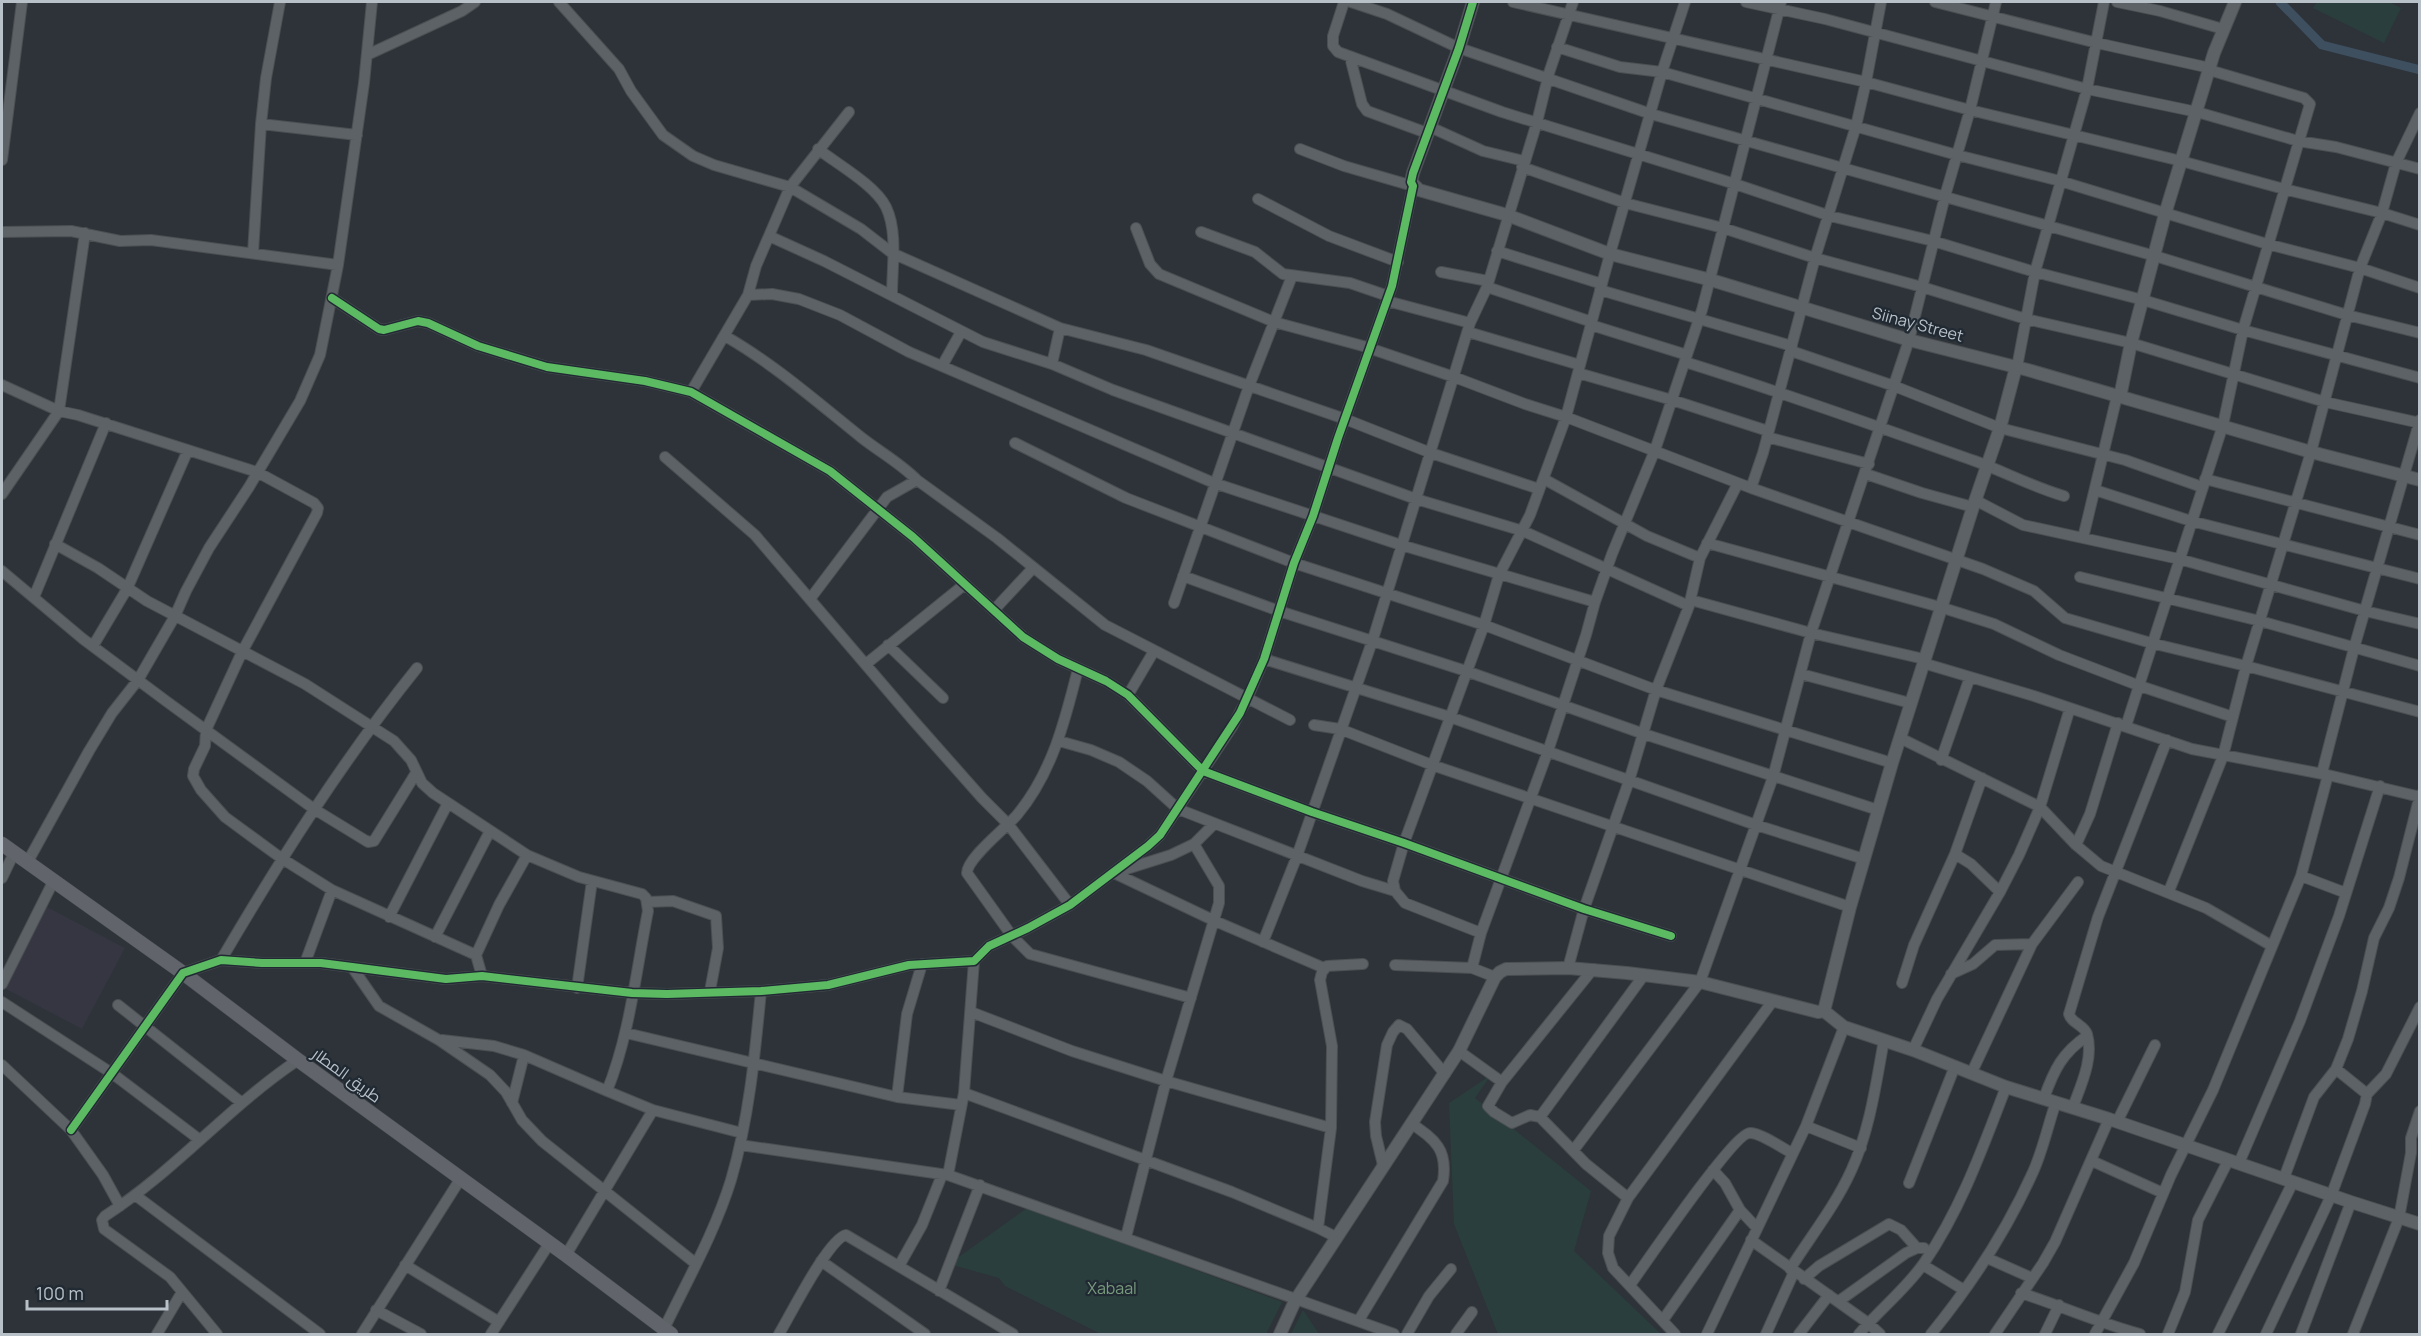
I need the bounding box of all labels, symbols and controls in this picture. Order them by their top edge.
street label: Siinay Street [1870,301,1966,347]
street label: طريق المطار [307,1042,386,1107]
scale bar [27,1273,166,1311]
park label: Xabaal [1087,1277,1137,1299]
text: 100 m [36,1281,84,1305]

